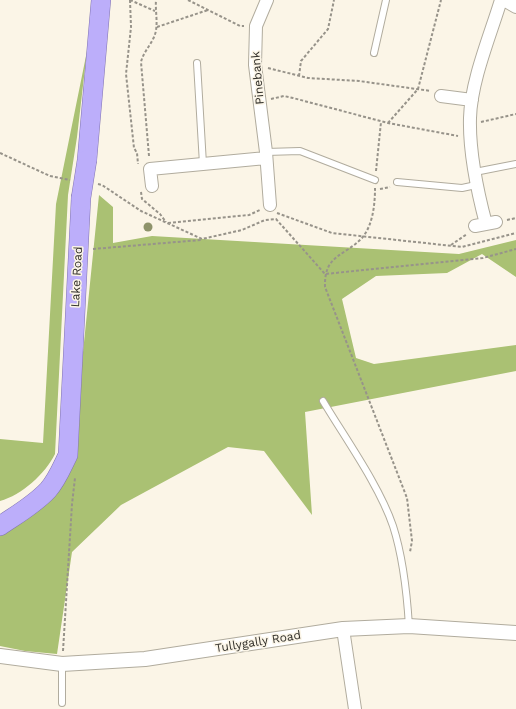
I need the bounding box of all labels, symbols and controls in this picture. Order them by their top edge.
street label: Pinebank [248,51,268,105]
street label: Lake Road [68,246,86,308]
street label: Tullygally Road [214,628,302,656]

